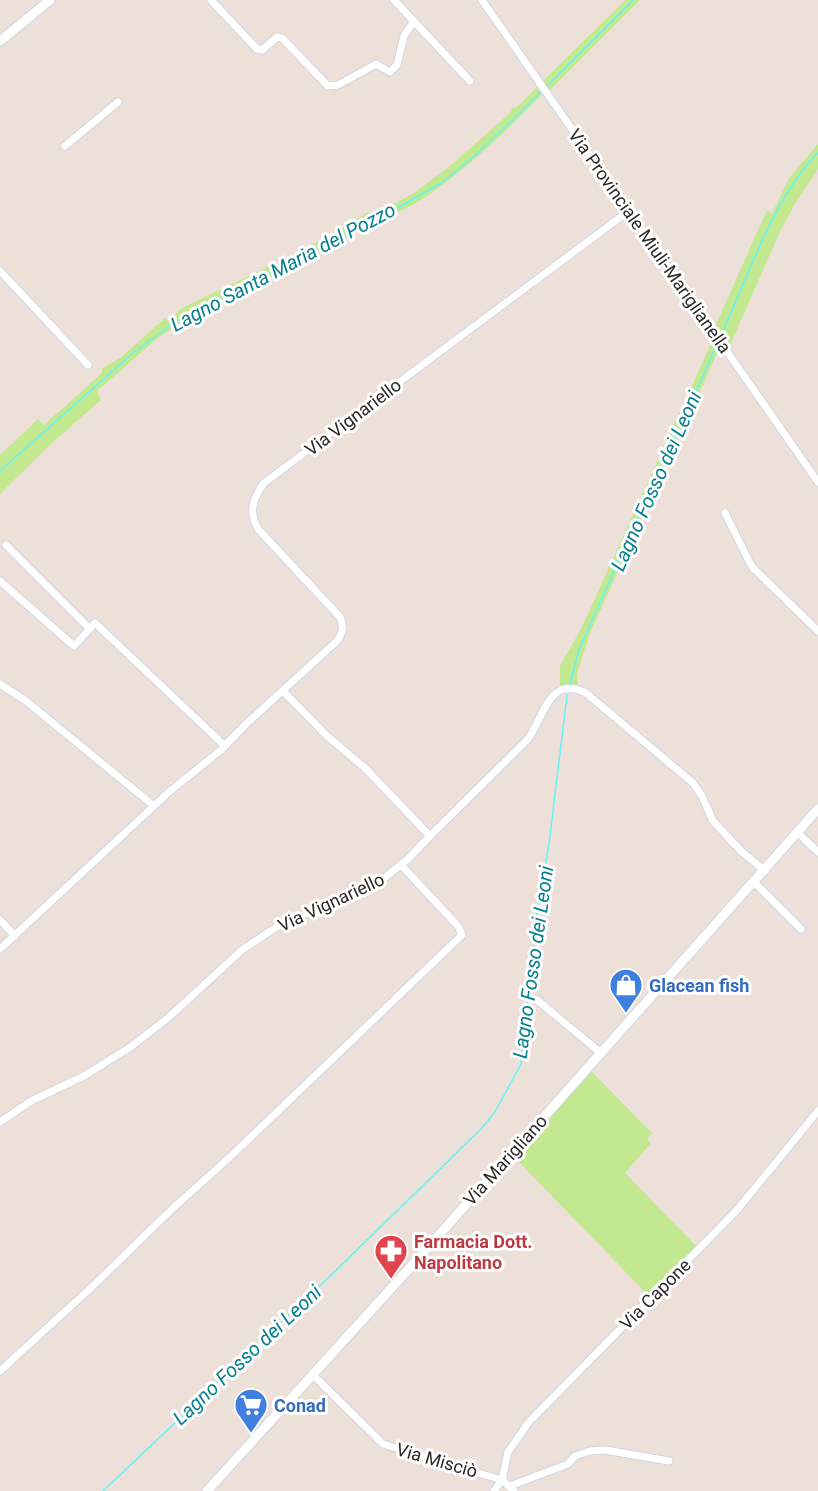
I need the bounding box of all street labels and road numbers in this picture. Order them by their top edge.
street label: Via Provinciale Miuli-Mariglianella [564,125,736,357]
street label: Via Vignariello [301,374,405,460]
street label: Via Vignariello [275,868,387,936]
street label: Via Marigliano [459,1110,551,1210]
street label: Via Capone [615,1254,695,1334]
street label: Via Misciò [394,1438,480,1482]

